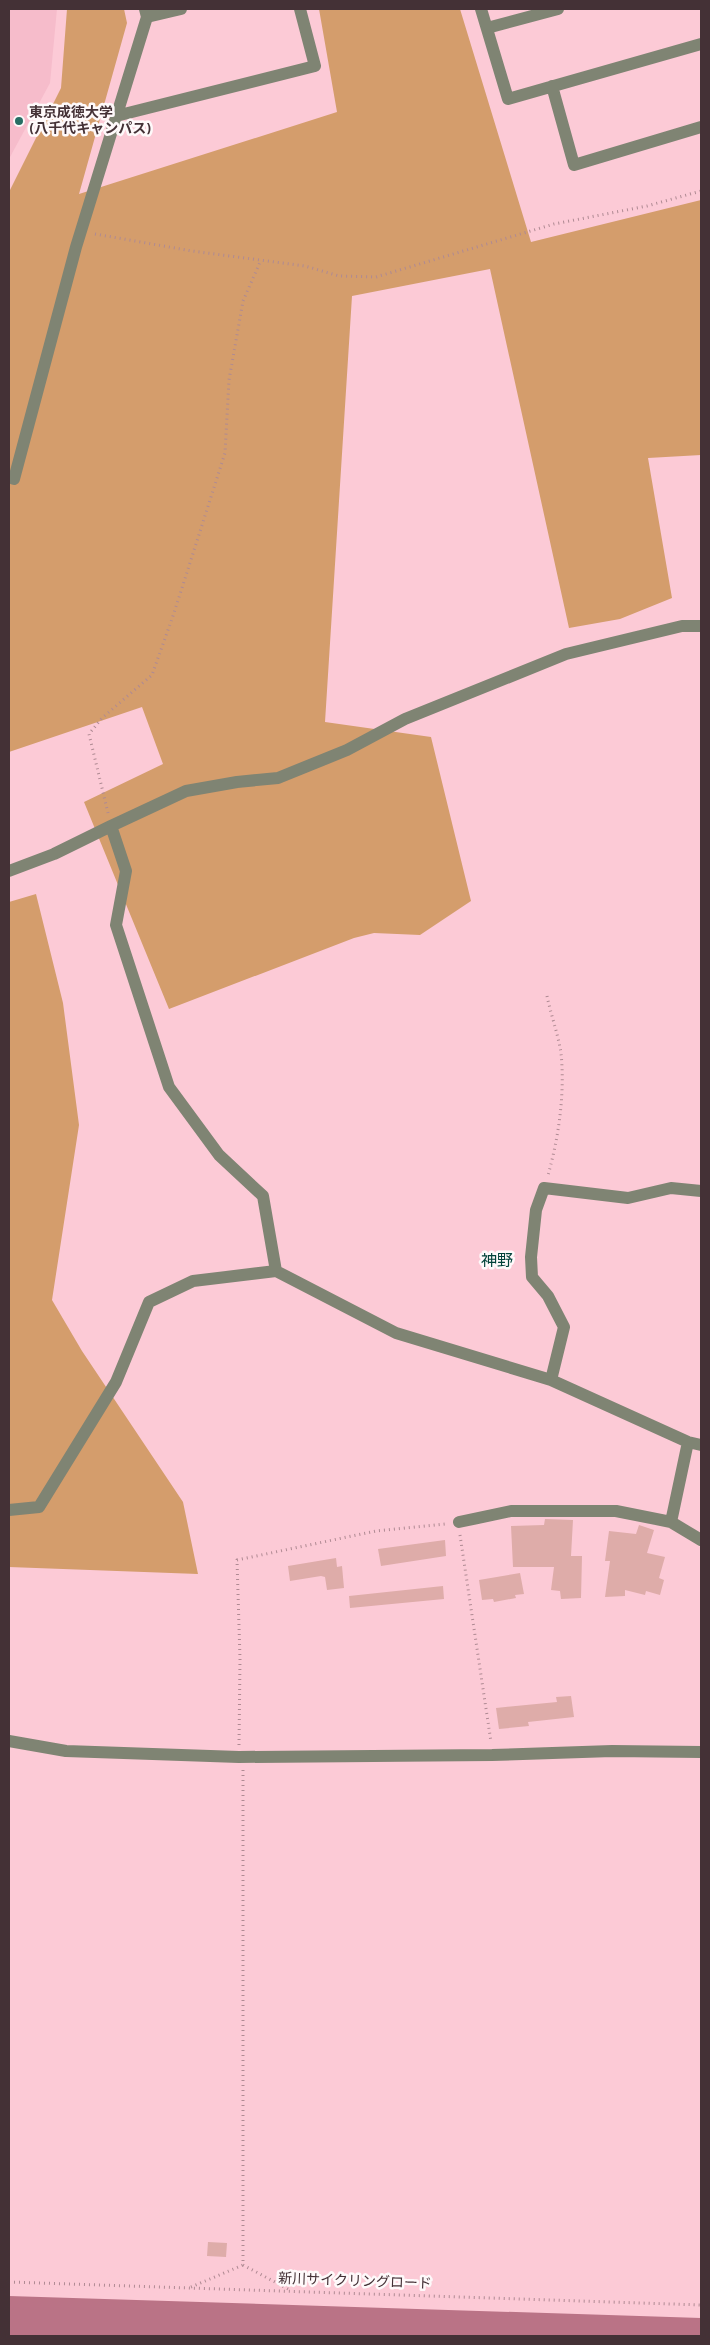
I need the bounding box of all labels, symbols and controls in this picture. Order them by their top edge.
place label: 東京成徳大学 (八千代キャンパス) [29,104,151,138]
marker: 東京成徳大学 (八千代キャンパス) [13,115,25,127]
district label: 神野 [481,1252,513,1272]
street label: 新川サイクリングロード [278,2271,432,2293]

